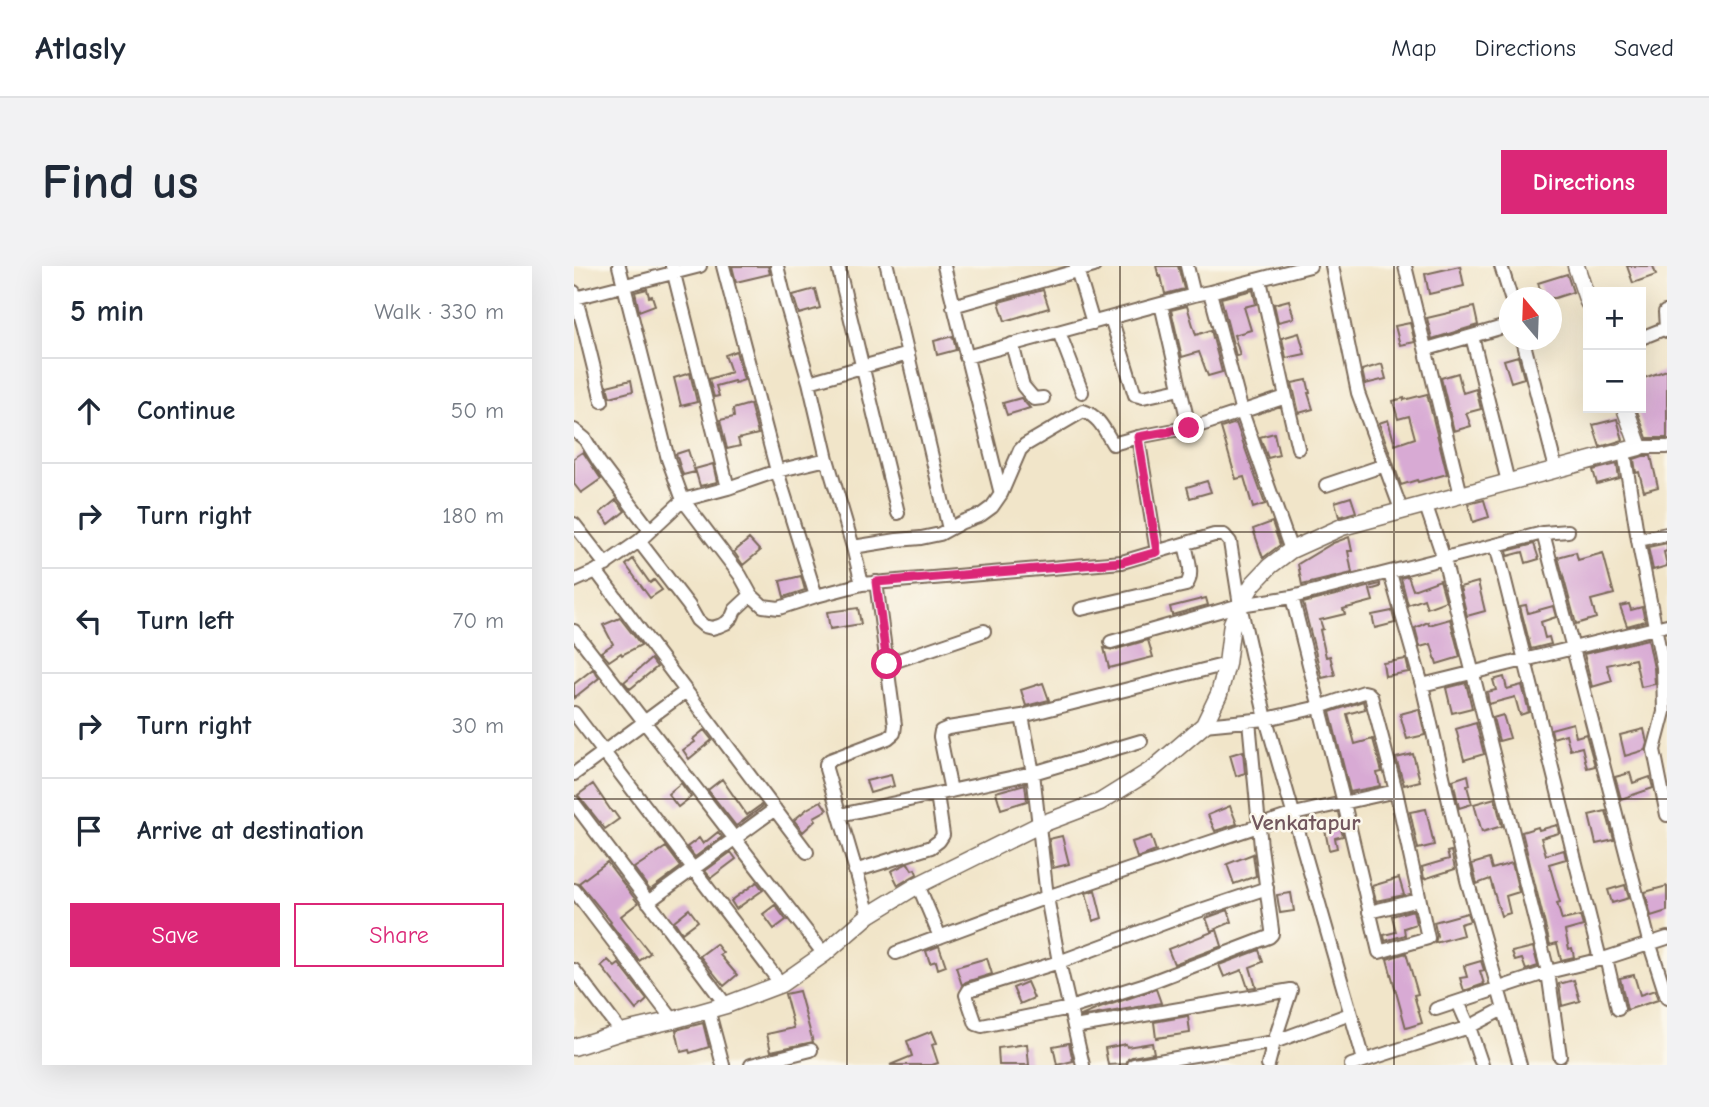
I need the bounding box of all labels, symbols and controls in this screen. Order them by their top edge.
text: Atlasly [35,29,126,67]
text: Map [1391,34,1437,62]
text: Directions [1475,34,1576,62]
text: Saved [1614,34,1674,62]
button: Directions [1501,150,1667,214]
text: Find us [42,154,198,210]
north arrow [1499,287,1562,350]
map controls [1583,287,1646,413]
button: + [1583,287,1646,350]
text: 5 min [70,294,144,329]
text: Walk · 330 m [374,298,504,325]
button: − [1583,350,1646,413]
icon: ahead [70,392,108,430]
text: Continue [137,396,235,426]
text: 50 m [451,397,504,424]
route end [1173,412,1204,443]
icon: right [70,497,108,535]
text: Turn right [137,501,251,531]
text: 180 m [442,502,504,529]
icon: left [70,602,108,640]
text: Turn left [137,606,234,636]
text: 70 m [452,607,504,634]
route start [871,648,902,679]
icon: right [70,707,108,745]
text: Turn right [137,711,251,741]
text: 30 m [452,712,504,739]
district label: Venkatapur [1251,809,1361,836]
icon: arrive [70,812,108,850]
text: Arrive at destination [137,816,364,846]
button: Save [70,903,280,967]
button: Share [294,903,504,967]

